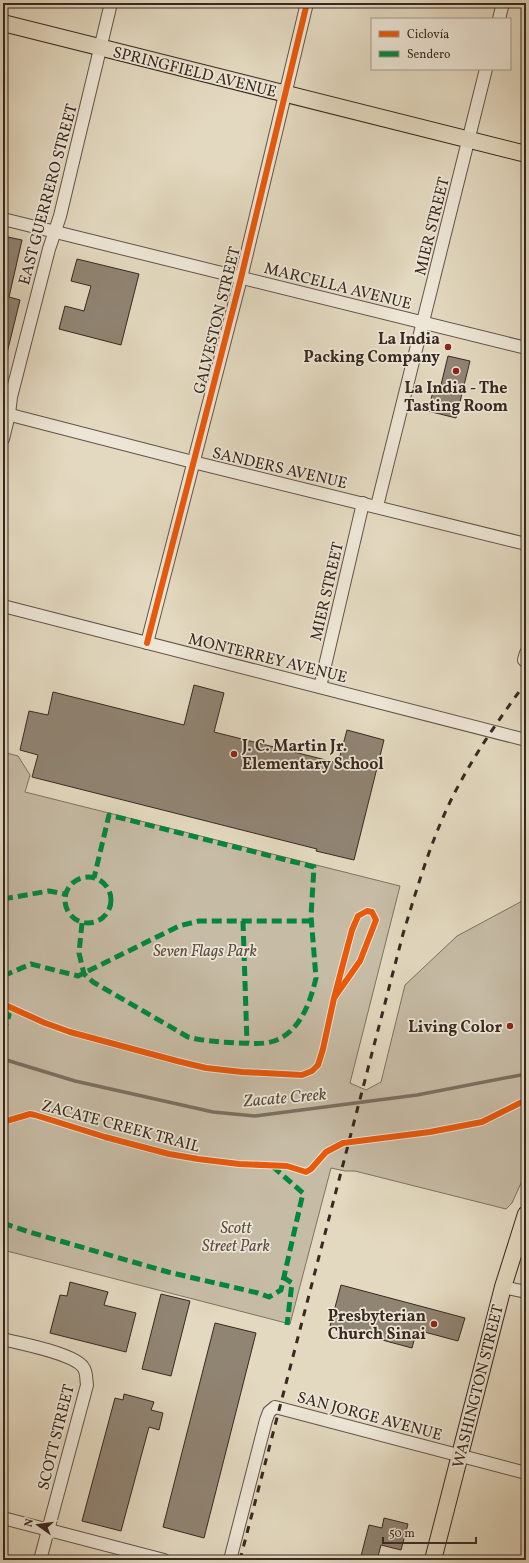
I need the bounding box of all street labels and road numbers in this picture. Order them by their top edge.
street label: SPRINGFIELD AVENUE [110,42,279,104]
street label: EAST GUERRERO STREET [14,101,84,288]
street label: MIER STREET [410,175,456,278]
street label: GALVESTON STREET [189,245,247,396]
street label: MARCELLA AVENUE [261,258,414,316]
street label: SANDERS AVENUE [210,443,349,495]
street label: MIER STREET [306,540,350,643]
street label: MONTERREY AVENUE [186,629,349,689]
street label: ZACATE CREEK TRAIL [39,1095,202,1159]
street label: WASHINGTON STREET [448,1303,510,1470]
street label: SCOTT STREET [33,1382,81,1493]
street label: SAN JORGE AVENUE [295,1387,444,1447]

